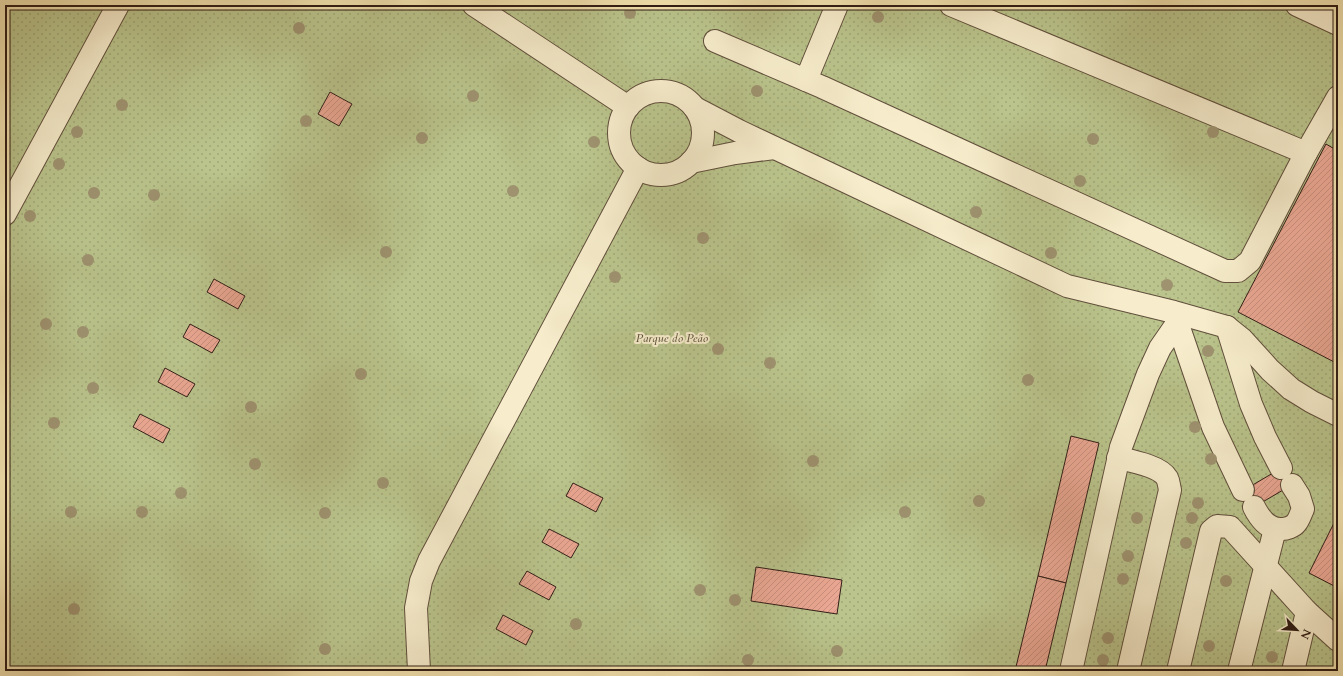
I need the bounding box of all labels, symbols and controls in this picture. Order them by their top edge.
park label: Parque do Peão [636,330,709,346]
north arrow [1277,610,1317,650]
text: N [1297,627,1314,642]

